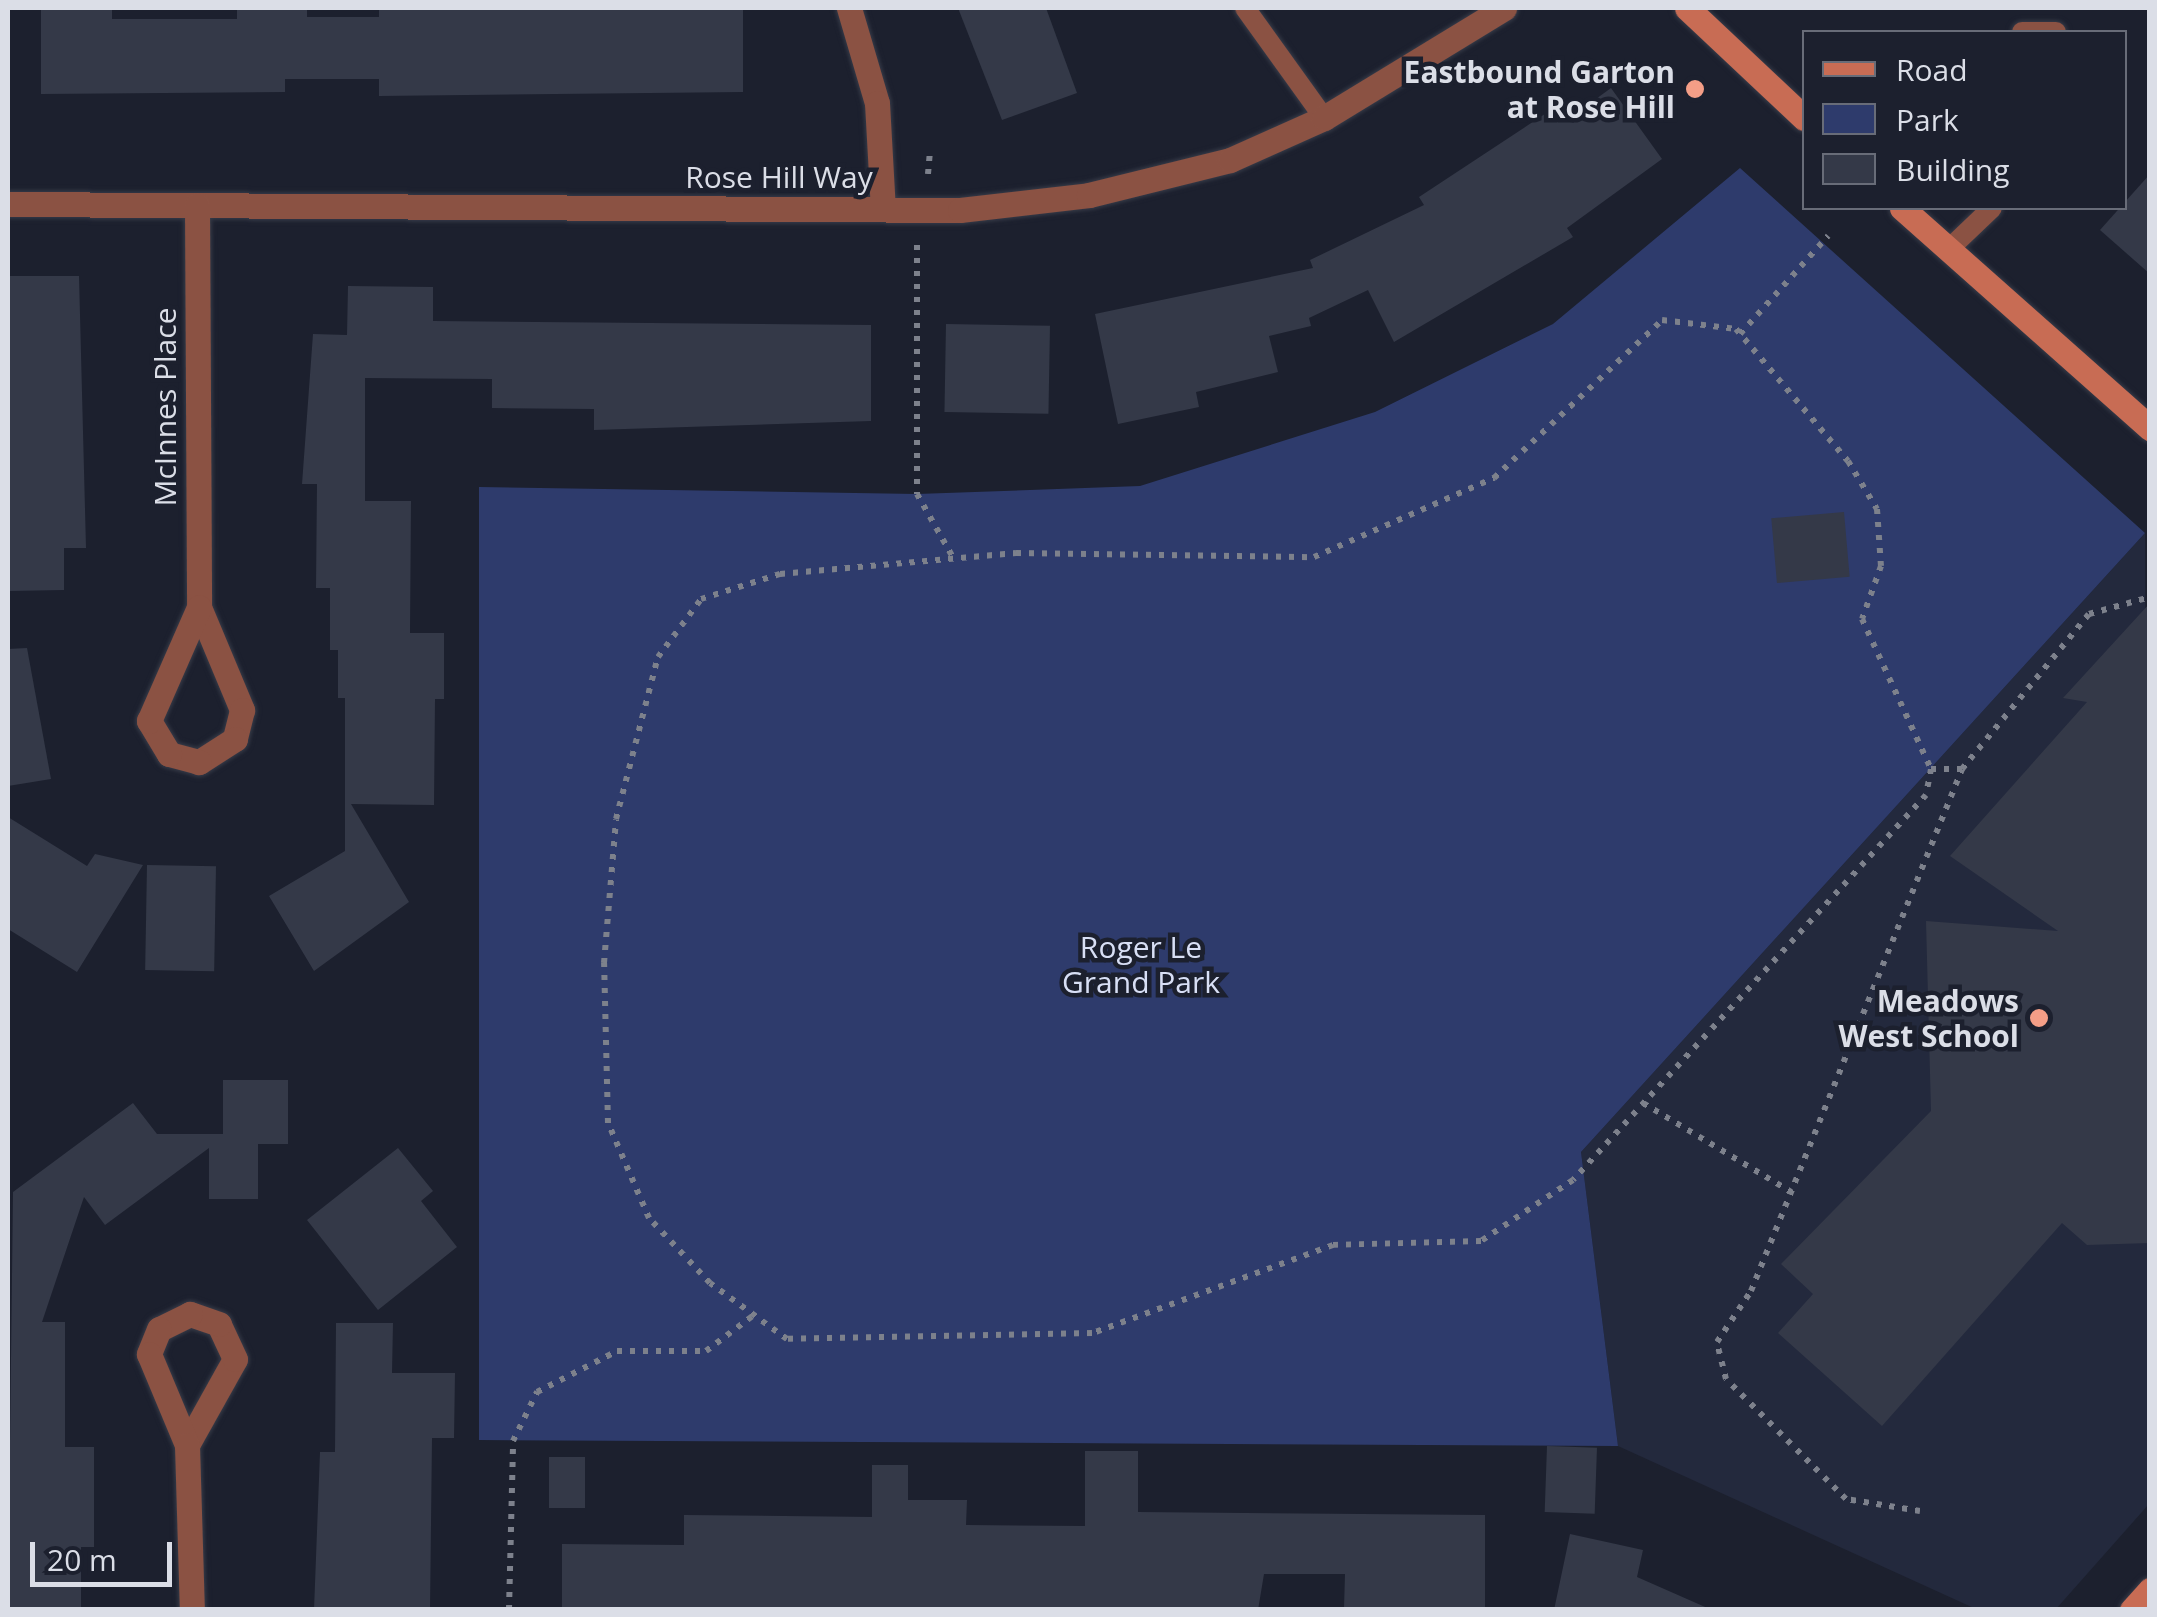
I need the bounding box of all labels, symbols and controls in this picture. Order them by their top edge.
legend [1802,30,2127,210]
text: Road [1896,49,1968,90]
place label: Eastbound Garton at Rose Hill [1404,54,1675,124]
marker: Eastbound Garton at Rose Hill [1684,78,1706,100]
text: Park [1896,99,1959,140]
text: Building [1896,149,2010,190]
street label: Rose Hill Way [685,159,873,195]
street label: McInnes Place [147,308,183,506]
park label: Roger Le Grand Park [1062,929,1220,1000]
place label: Meadows West School [1839,983,2019,1054]
marker: Meadows West School [2028,1007,2050,1029]
scale bar [35,1522,178,1584]
text: 20 m [47,1539,117,1580]

